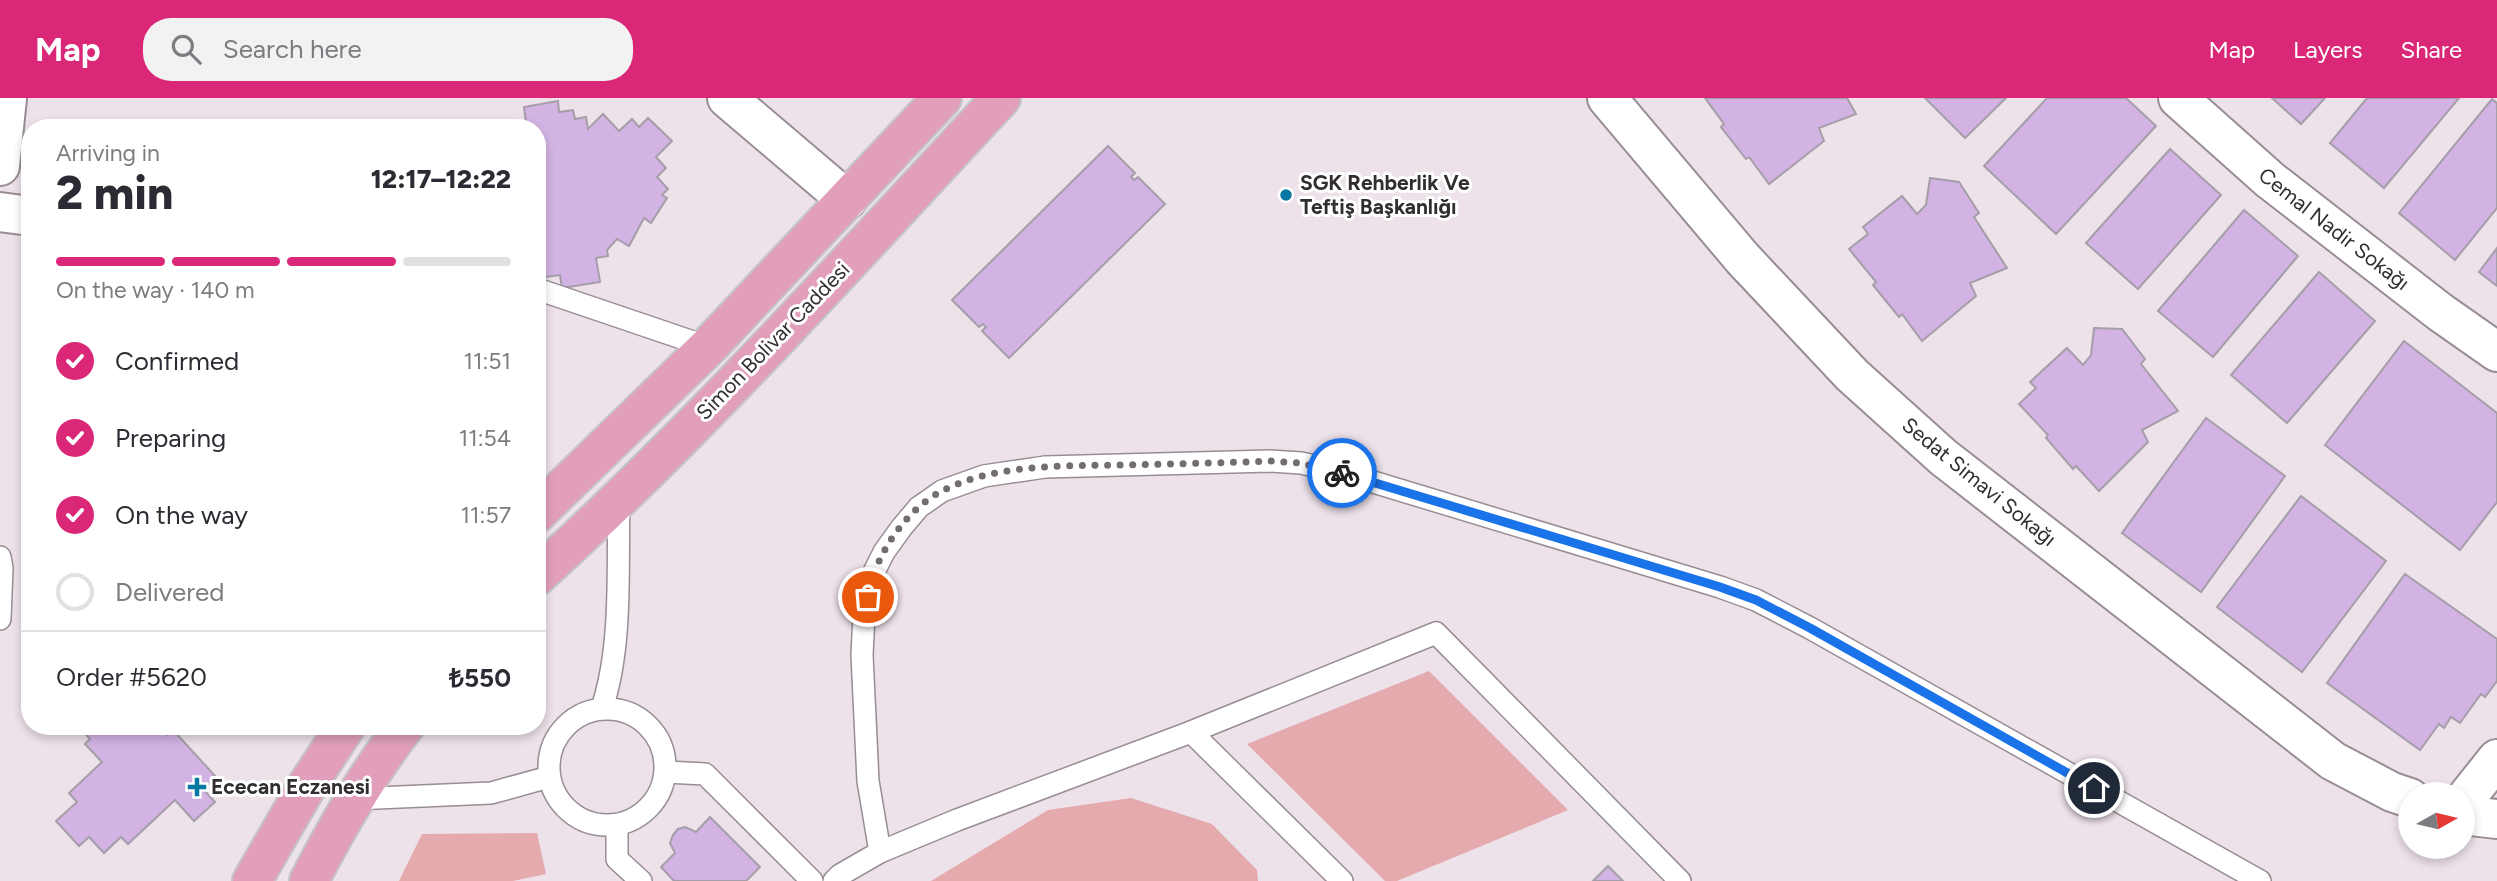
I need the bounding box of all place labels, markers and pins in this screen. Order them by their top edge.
place label: SGK Rehberlik Ve Teftiş Başkanlığı [1300,170,1470,219]
marker: SGK Rehberlik Ve Teftiş Başkanlığı [1278,187,1294,203]
pin [838,567,898,627]
pin [2064,758,2124,818]
place label: Ececan Eczanesi [211,774,370,799]
marker: Ececan Eczanesi [189,779,205,795]

